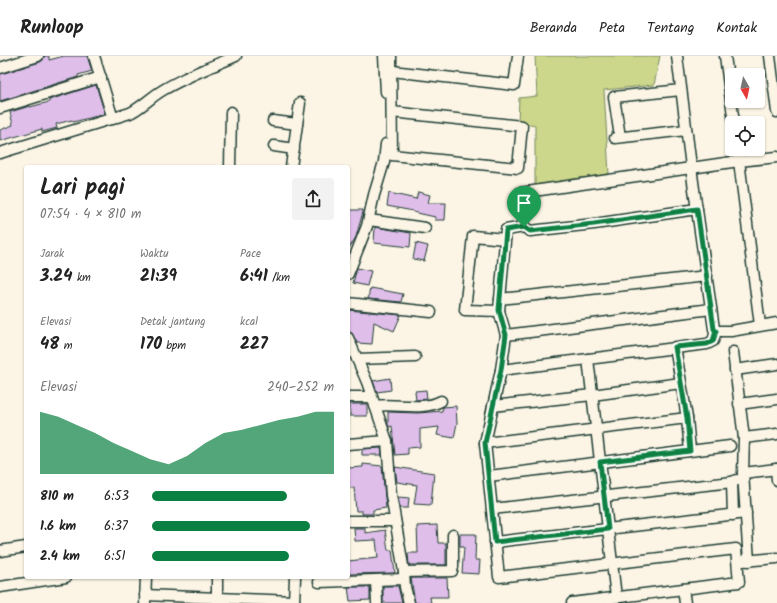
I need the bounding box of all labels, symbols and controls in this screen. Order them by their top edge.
text: Runloop [20,13,84,43]
text: Beranda [530,17,577,39]
text: Peta [599,17,625,39]
text: Tentang [647,17,694,39]
text: Kontak [716,17,757,39]
north arrow [725,68,765,108]
map controls [725,68,765,156]
button: locate [725,116,765,156]
text: Lari pagi [40,171,125,206]
button: share [292,178,334,220]
pin [507,186,541,227]
icon: arrive [513,192,535,214]
text: 07:54 · 4 × 810 m [40,204,141,225]
text: Jarak [40,245,64,263]
text: Waktu [140,245,168,263]
text: Pace [240,245,261,263]
text: 3.24 [40,263,73,290]
text: 21:39 [140,263,177,290]
text: 6:41 [240,263,268,290]
text: km [73,269,91,287]
text: /km [268,269,290,287]
text: Elevasi [40,313,71,331]
text: Detak jantung [140,313,205,331]
text: kcal [240,313,258,331]
text: 48 [40,331,59,358]
text: 170 [140,331,162,358]
text: 227 [240,331,268,358]
text: m [59,337,72,355]
text: bpm [162,337,186,355]
text: Elevasi [40,377,77,398]
text: 240–252 m [267,377,334,398]
text: 810 m [40,486,74,507]
text: 6:53 [104,486,129,507]
text: 1.6 km [40,516,76,537]
text: 6:37 [104,516,128,537]
text: 2.4 km [40,546,80,567]
text: 6:51 [104,546,126,567]

